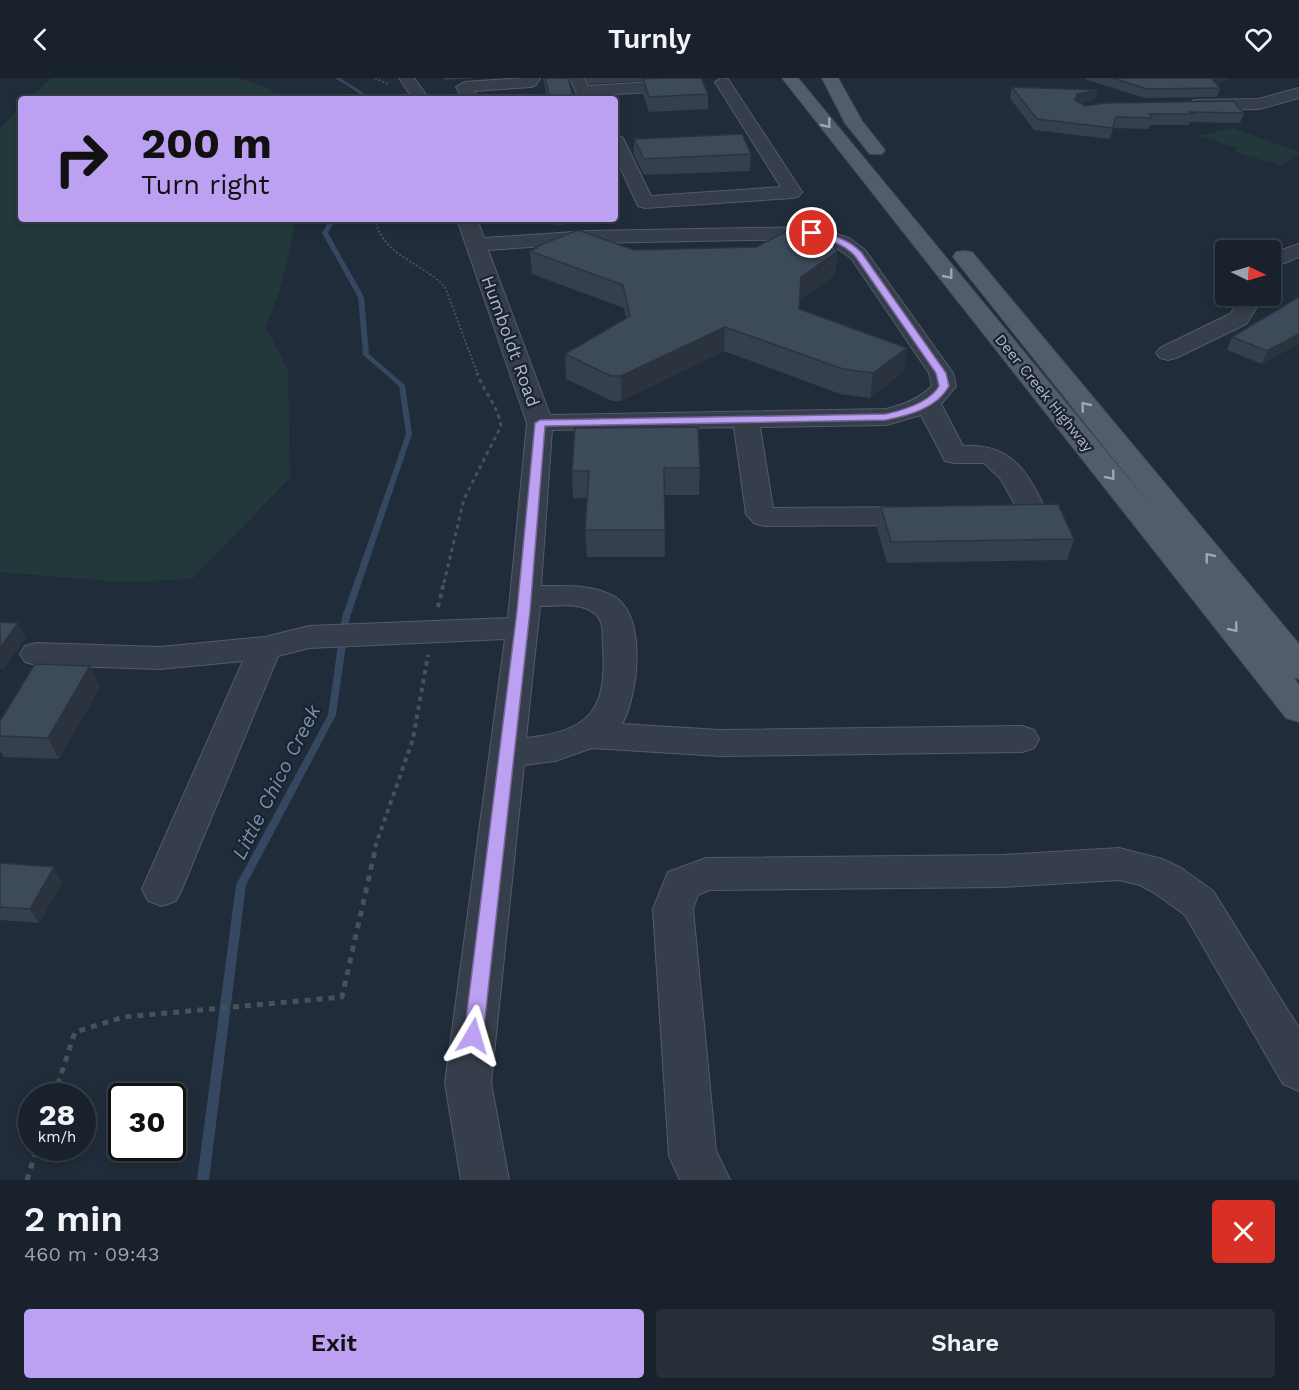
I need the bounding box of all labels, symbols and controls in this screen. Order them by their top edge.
icon: back [24,23,57,56]
text: Turnly [608,23,691,55]
icon: heart [1242,23,1275,56]
one-way arrow [819,117,830,128]
text: 200 m [141,119,272,168]
icon: right [42,120,120,198]
text: Turn right [141,169,270,201]
pin [786,207,837,258]
icon: arrive [795,216,828,249]
north arrow [1215,240,1281,306]
map controls [1215,240,1281,306]
one-way arrow [942,268,953,279]
street label: Humboldt Road [478,273,544,409]
street label: Deer Creek Highway [991,331,1097,456]
one-way arrow [1082,402,1093,413]
one-way arrow [1104,469,1115,480]
one-way arrow [1205,553,1216,564]
one-way arrow [1226,621,1237,632]
water label: Little Chico Creek [227,700,326,863]
position arrow [441,1004,505,1068]
speed limit sign: 30 [108,1083,186,1161]
text: 28 [39,1097,75,1132]
text: km/h [38,1128,76,1146]
text: 2 min [24,1198,123,1240]
button: close [1212,1200,1275,1263]
text: 460 m · 09:43 [24,1242,159,1266]
button: Exit [24,1309,644,1378]
button: Share [656,1309,1275,1378]

